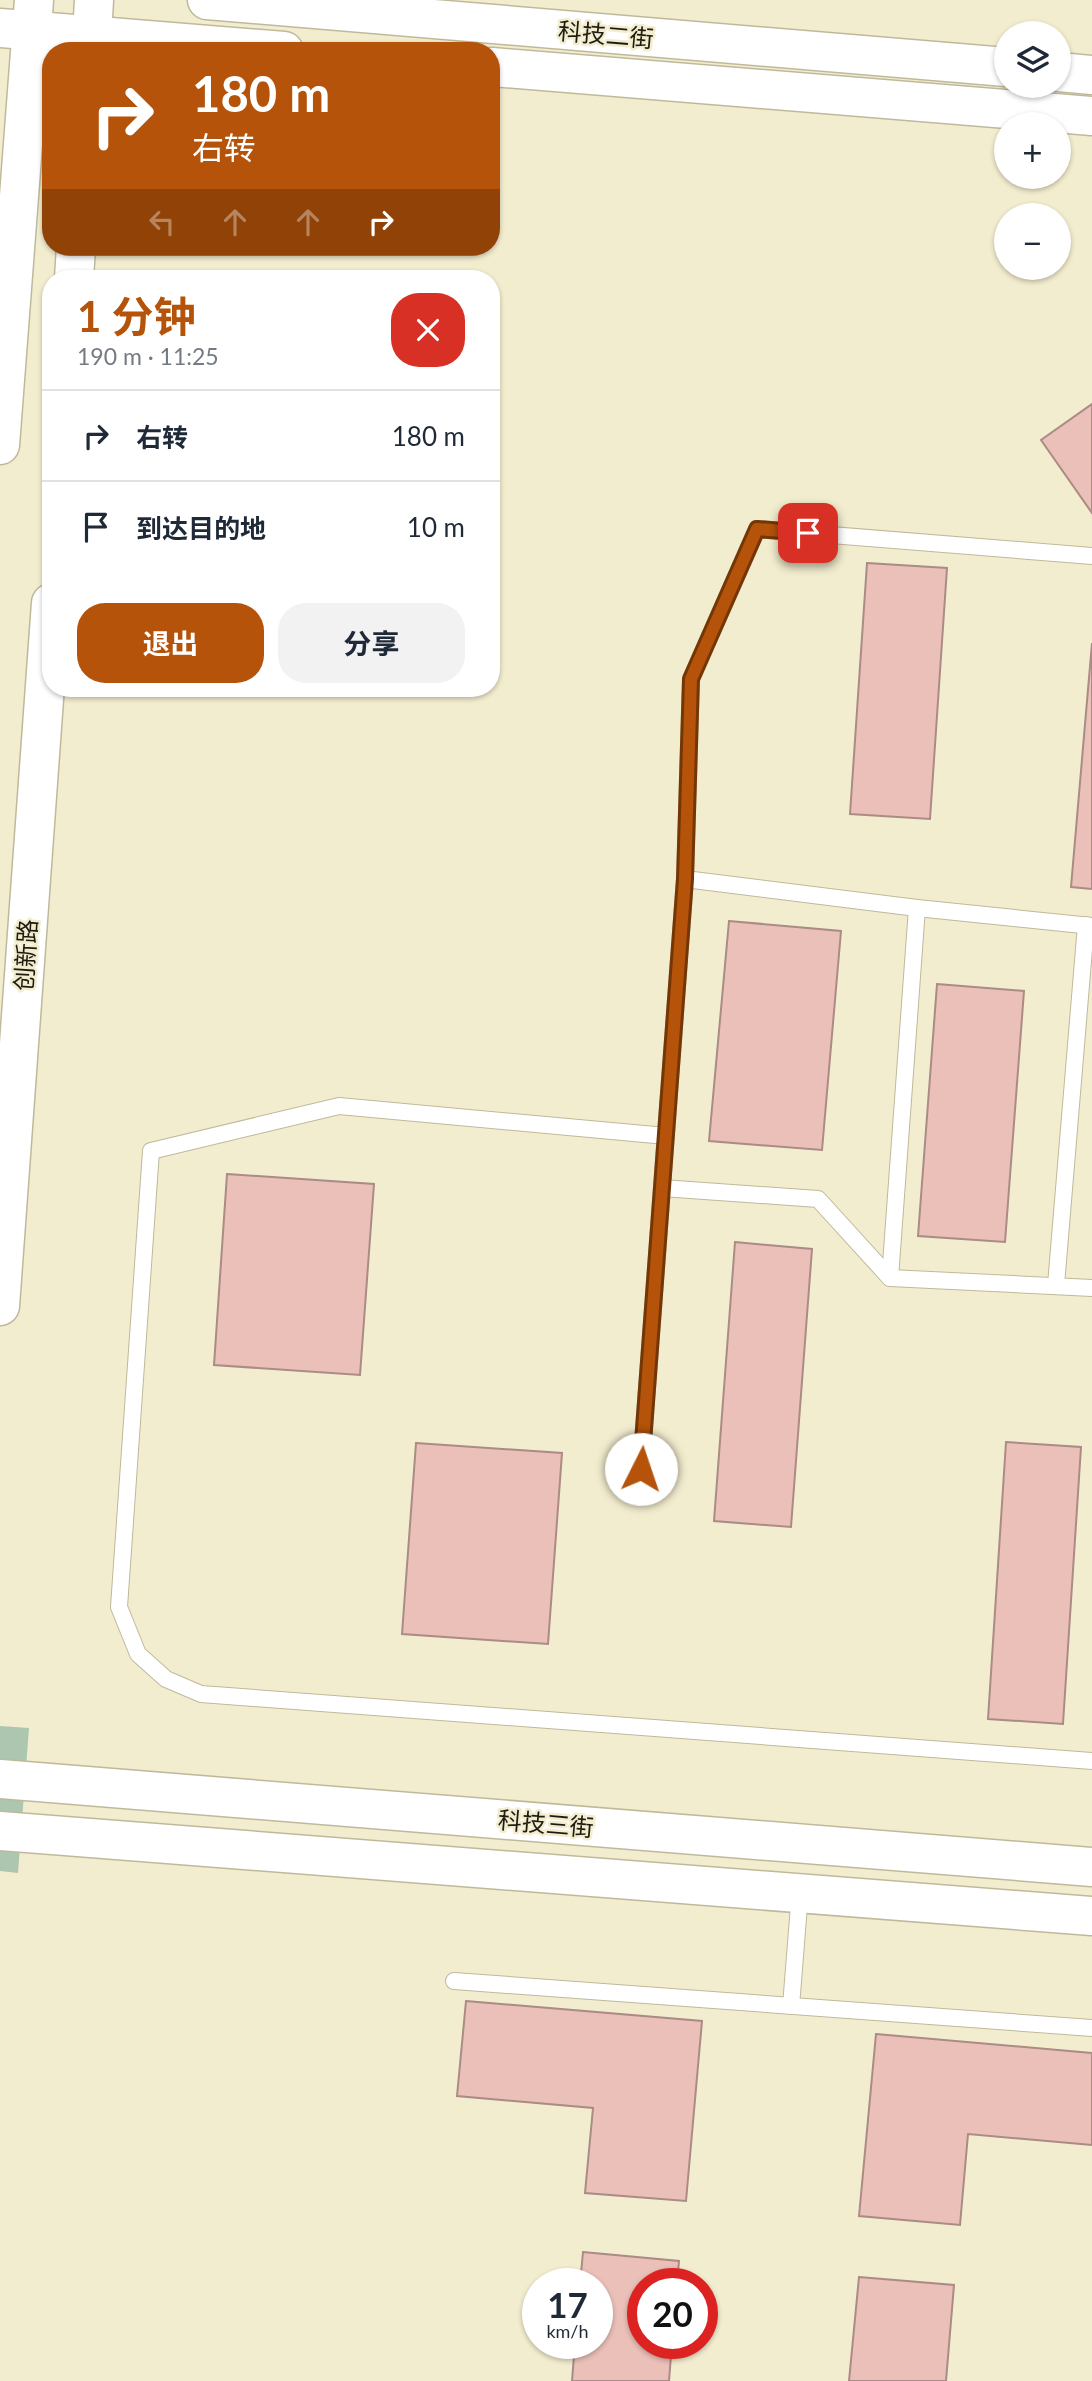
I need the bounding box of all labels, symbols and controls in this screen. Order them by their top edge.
street label: 科技二街 [557,15,655,53]
map controls [994,21,1071,280]
button: layers [994,21,1071,98]
text: 180 m [192,64,330,122]
icon: right [77,70,168,161]
button: + [994,112,1071,189]
text: 右转 [192,128,256,167]
icon: left [143,203,181,241]
icon: ahead [216,203,254,241]
icon: ahead [289,203,327,241]
icon: right [362,203,400,241]
button: − [994,203,1071,280]
text: 1 分钟 [77,291,196,341]
button: close [391,293,465,367]
text: 190 m · 11:25 [77,342,219,370]
icon: right [77,417,115,455]
text: 180 m [392,420,465,452]
text: 右转 [136,421,188,453]
pin [778,503,838,563]
icon: arrive [77,508,115,546]
text: 10 m [407,511,465,543]
text: 到达目的地 [136,512,266,544]
icon: arrive [789,514,827,552]
button: 退出 [77,603,264,683]
button: 分享 [278,603,465,683]
street label: 创新路 [8,918,42,992]
position arrow [604,1432,678,1506]
street label: 科技三街 [497,1804,595,1842]
speed limit sign: 20 [627,2268,718,2359]
text: 17 [547,2283,588,2325]
text: km/h [546,2320,589,2342]

